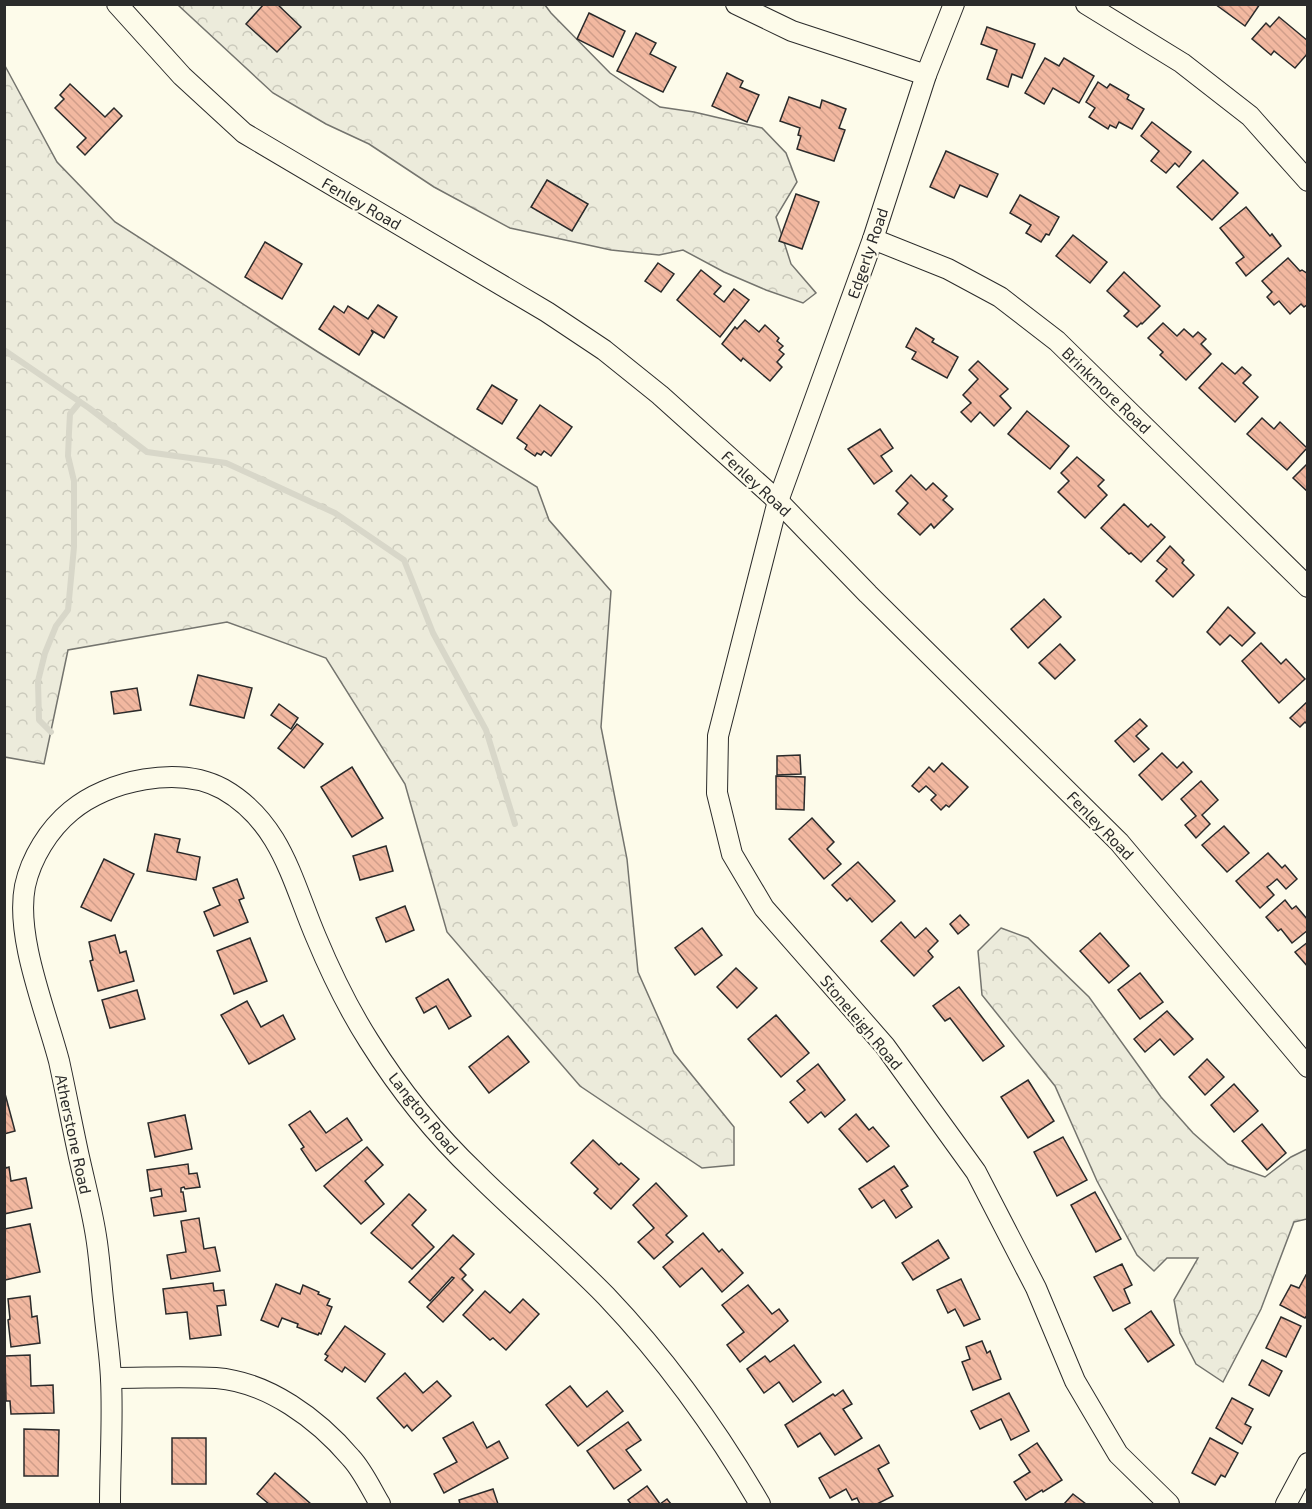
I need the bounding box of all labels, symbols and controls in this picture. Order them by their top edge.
street label: Fenley Road [319,173,405,233]
street label: Edgerly Road [843,205,891,301]
street label: Brinkmore Road [1059,343,1155,437]
street label: Fenley Road [718,446,796,520]
street label: Fenley Road [1064,787,1138,863]
street label: Stoneleigh Road [817,971,907,1073]
street label: Langton Road [385,1068,463,1158]
street label: Atherstone Road [52,1072,96,1196]

